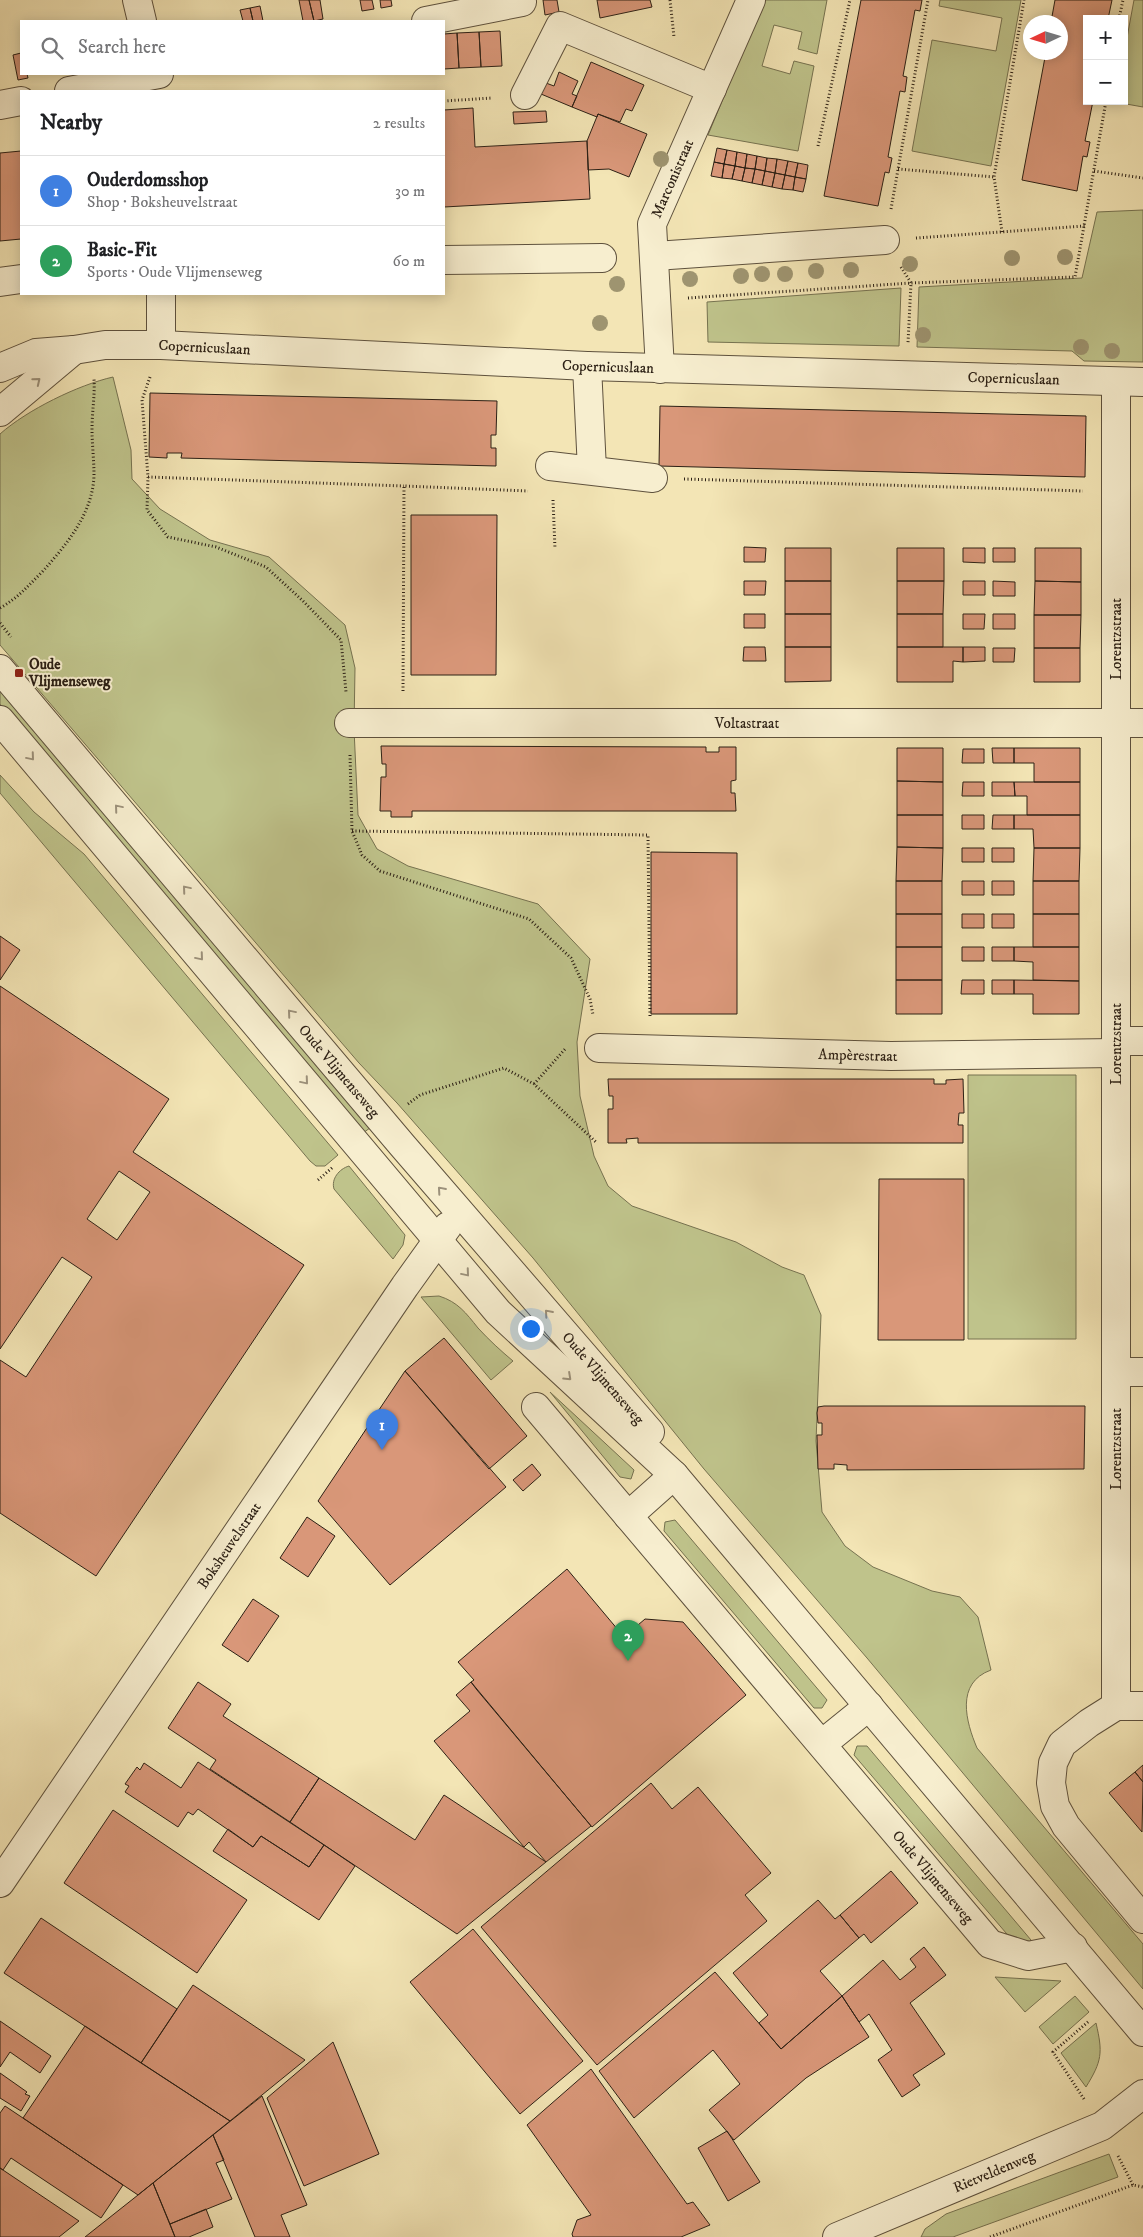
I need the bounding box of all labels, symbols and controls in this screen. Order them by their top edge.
north arrow [1023,15,1068,60]
map controls [1083,15,1128,105]
button: + [1083,15,1128,60]
search box [20,20,445,75]
icon: search [38,34,66,62]
text: Search here [78,36,166,59]
button: − [1083,60,1128,105]
text: Nearby [40,110,102,136]
text: 2 results [373,113,425,133]
street label: Marconistraat [646,136,698,221]
text: Ouderdomsshop [87,169,208,192]
text: 1 [53,181,59,201]
text: 30 m [395,181,425,201]
text: Shop · Boksheuvelstraat [87,192,238,212]
text: Basic-Fit [87,239,157,262]
text: 2 [52,251,60,271]
text: 60 m [393,251,425,271]
text: Sports · Oude Vlijmenseweg [87,262,262,282]
street label: Copernicuslaan [158,335,251,359]
street label: Copernicuslaan [561,355,654,377]
street label: Copernicuslaan [967,367,1060,389]
one-way arrow [31,378,41,387]
street label: Lorentzstraat [1107,598,1126,680]
place label: Oude Vlijmenseweg [28,655,111,691]
marker: Oude Vlijmenseweg [13,667,25,679]
street label: Voltastraat [714,714,779,733]
one-way arrow [26,751,34,760]
one-way arrow [115,805,124,814]
one-way arrow [183,885,192,894]
one-way arrow [194,952,203,961]
street label: Lorentzstraat [1107,1003,1126,1085]
one-way arrow [288,1010,296,1019]
street label: Oude Vlijmenseweg [295,1020,385,1122]
street label: Ampèrestraat [818,1045,898,1066]
one-way arrow [299,1076,308,1085]
one-way arrow [439,1187,447,1196]
one-way arrow [460,1267,469,1276]
one-way arrow [545,1310,553,1319]
your location [518,1316,544,1342]
street label: Oude Vlijmenseweg [558,1328,649,1429]
one-way arrow [563,1371,572,1380]
street label: Lorentzstraat [1107,1408,1126,1490]
pin: 1 [366,1409,398,1450]
street label: Boksheuvelstraat [193,1498,265,1592]
pin: 2 [612,1620,644,1661]
street label: Oude Vlijmenseweg [888,1826,978,1928]
street label: Rietveldenweg [950,2146,1038,2197]

